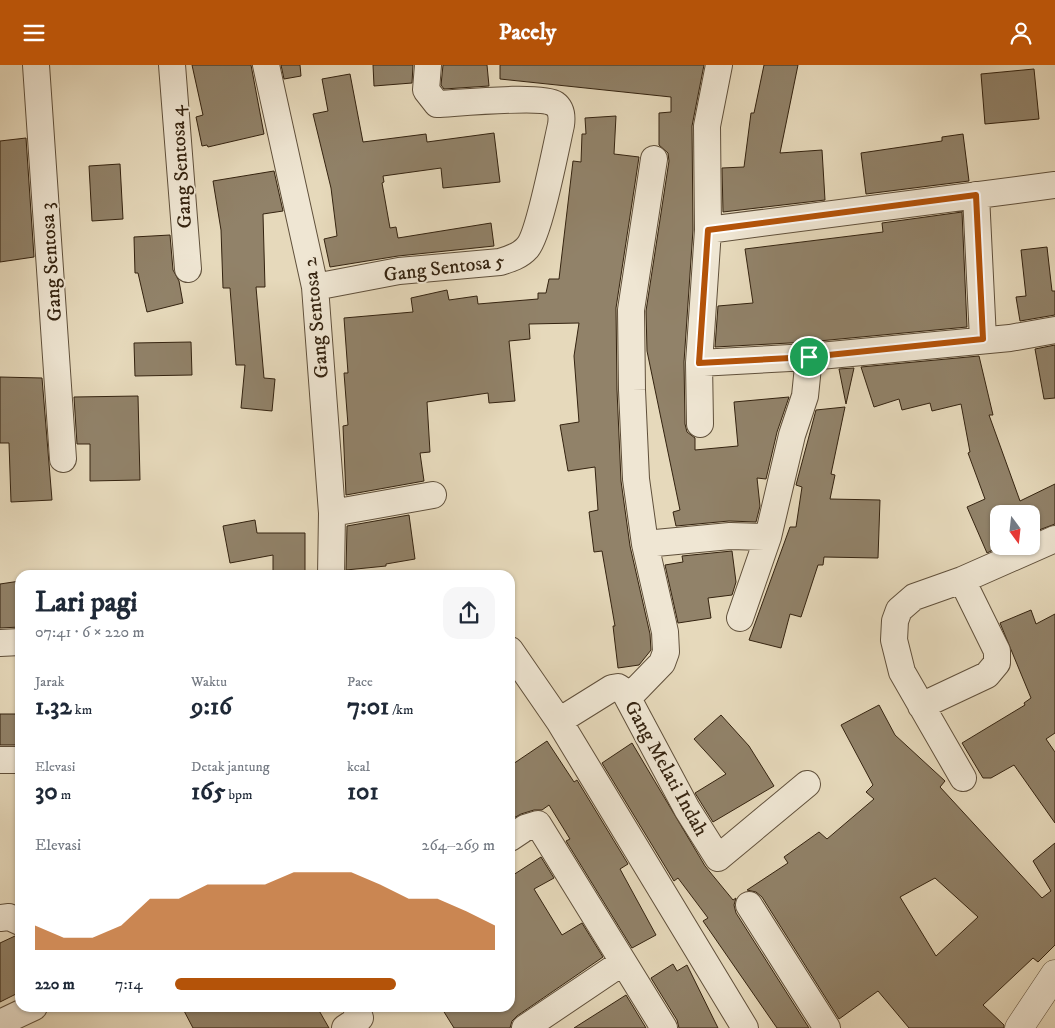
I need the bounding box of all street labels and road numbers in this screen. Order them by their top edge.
street label: Gang Sentosa 4 [165,104,198,229]
street label: Gang Sentosa 3 [35,202,68,322]
street label: Gang Sentosa 5 [382,249,506,288]
street label: Gang Sentosa 2 [298,256,335,380]
street label: Gang Melati Indah [618,697,714,841]

